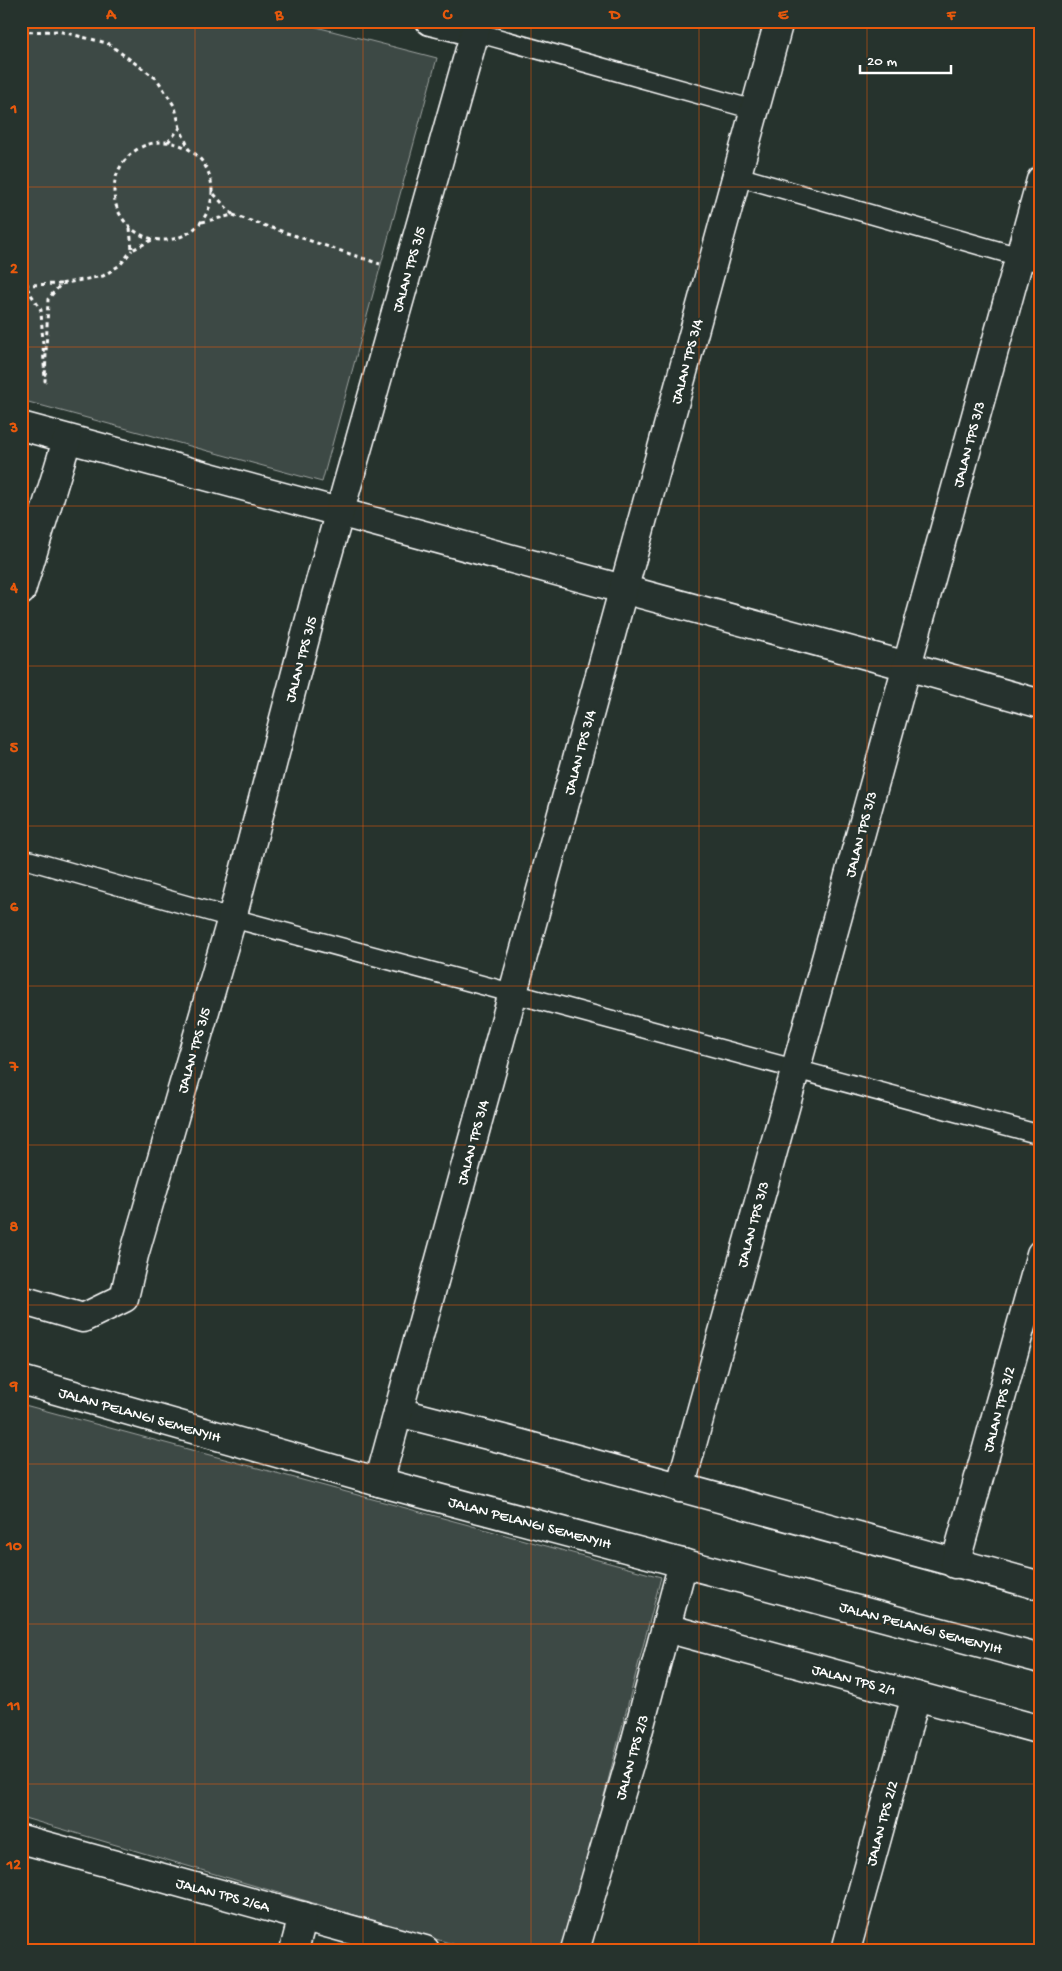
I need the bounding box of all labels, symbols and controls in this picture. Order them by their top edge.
text: A [105,7,117,26]
text: B [274,7,284,26]
text: C [442,7,453,26]
text: D [608,7,621,26]
text: E [778,7,789,26]
text: F [946,7,957,26]
scale bar [860,42,951,74]
text: 20 m [867,53,897,71]
text: 1 [10,101,17,120]
street label: JALAN TPS 3/5 [389,225,431,314]
text: 2 [10,261,18,280]
street label: JALAN TPS 3/4 [668,317,708,406]
street label: JALAN TPS 3/3 [950,399,990,489]
text: 3 [9,420,18,439]
text: 4 [9,580,18,599]
street label: JALAN TPS 3/5 [282,614,322,705]
street label: JALAN TPS 3/4 [561,708,601,797]
text: 5 [10,740,19,759]
street label: JALAN TPS 3/3 [842,789,882,879]
text: 6 [10,899,19,918]
street label: JALAN TPS 3/5 [174,1006,216,1095]
text: 7 [9,1059,19,1078]
street label: JALAN TPS 3/4 [454,1098,494,1187]
street label: JALAN TPS 3/3 [734,1179,774,1269]
text: 8 [10,1219,19,1238]
street label: JALAN TPS 3/2 [980,1365,1020,1454]
text: 9 [9,1378,18,1397]
street label: JALAN PELANGI SEMENYIH [56,1384,223,1448]
street label: JALAN PELANGI SEMENYIH [446,1494,613,1554]
text: 10 [5,1538,22,1557]
street label: JALAN PELANGI SEMENYIH [837,1599,1004,1659]
street label: JALAN TPS 2/1 [810,1661,897,1701]
text: 11 [7,1698,20,1717]
street label: JALAN TPS 2/3 [612,1713,654,1802]
street label: JALAN TPS 2/2 [863,1779,903,1868]
text: 12 [6,1857,21,1876]
street label: JALAN TPS 2/6A [174,1875,273,1917]

